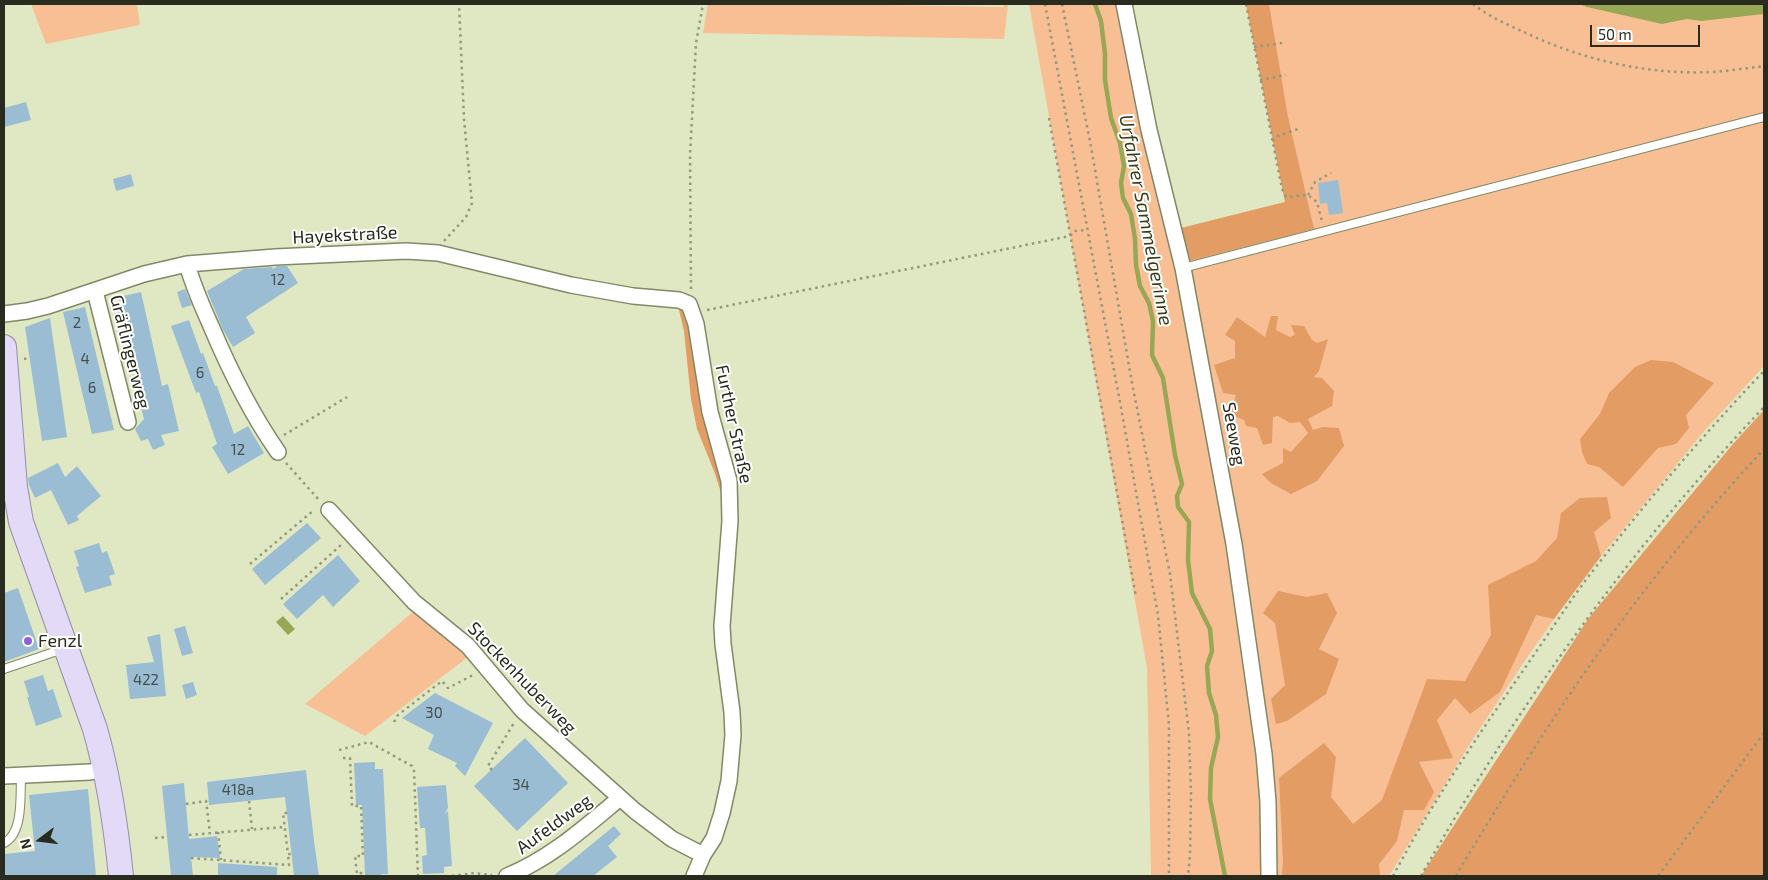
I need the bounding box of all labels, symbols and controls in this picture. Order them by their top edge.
scale bar [1593,15,1703,47]
text: 50 m [1598,25,1632,43]
water label: Urfahrer Sammelgerinne [1114,113,1178,327]
street label: Hayekstraße [292,221,398,249]
house number: 12 [271,271,285,289]
street label: Gräflingerweg [105,293,155,411]
house number: 2 [73,314,81,332]
house number: 4 [80,350,90,368]
street label: Further Straße [711,363,757,485]
house number: 6 [196,364,204,382]
house number: 6 [88,379,96,397]
street label: Seeweg [1218,401,1250,467]
house number: 12 [231,441,245,459]
street label: Stockenhuberweg [463,618,581,738]
place label: Fenzl [38,630,82,652]
marker: Fenzl [22,635,34,647]
house number: 422 [133,671,159,689]
house number: 30 [425,704,443,722]
house number: 34 [512,776,530,794]
house number: 418a [222,781,254,799]
street label: Aufeldweg [512,789,596,859]
north arrow [15,815,65,865]
text: N [16,837,35,851]

